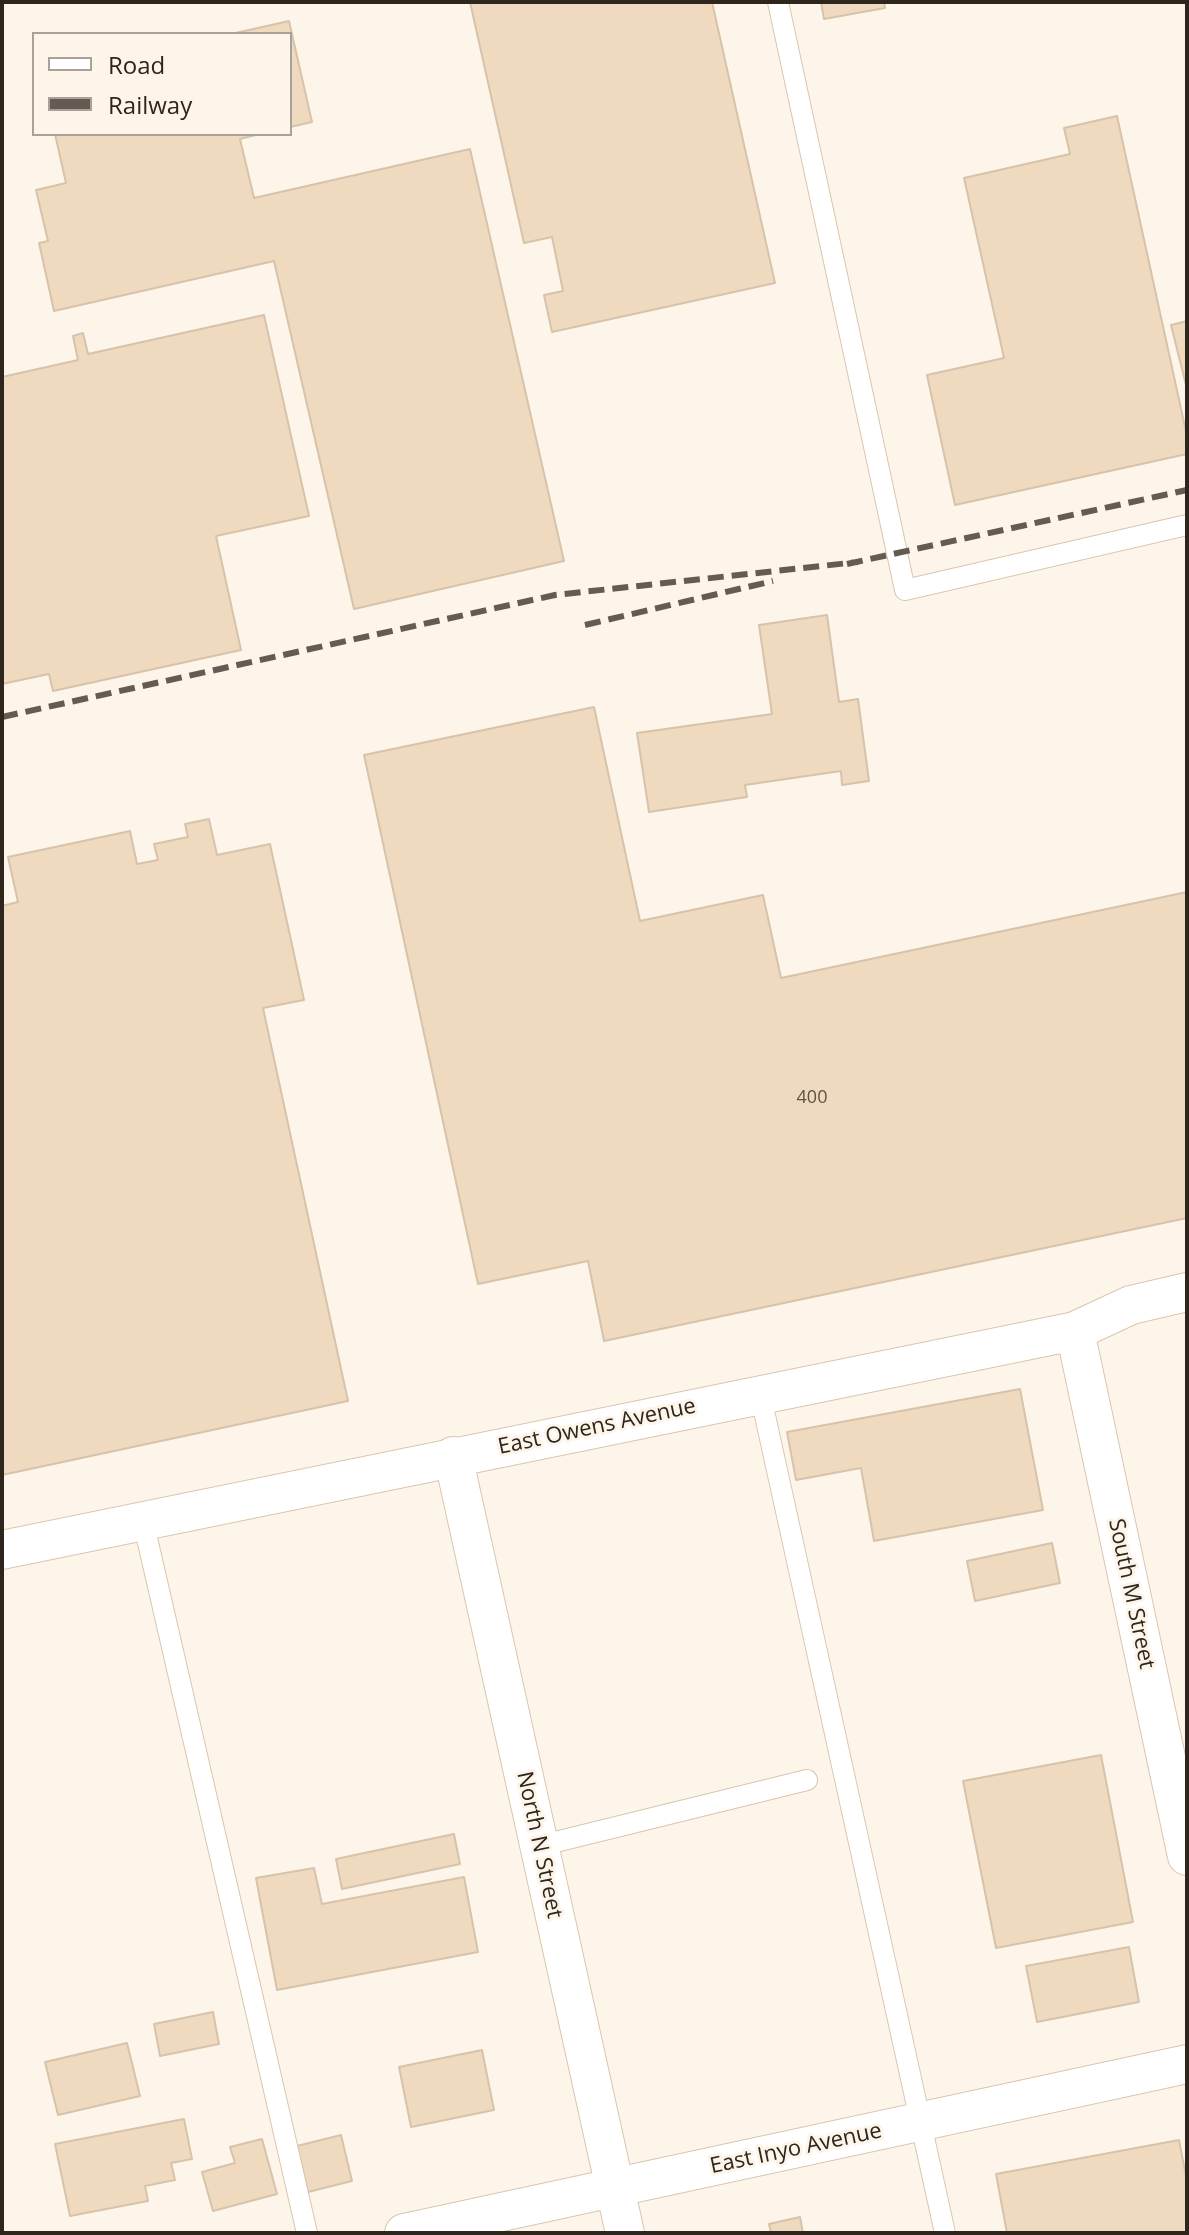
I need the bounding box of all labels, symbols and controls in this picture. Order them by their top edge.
legend [32,32,292,136]
text: Road [108,48,165,81]
text: Railway [108,88,192,121]
house number: 400 [797,1087,827,1109]
street label: East Owens Avenue [496,1393,698,1461]
street label: South M Street [1102,1517,1160,1671]
street label: North N Street [511,1769,567,1921]
street label: East Inyo Avenue [708,2118,884,2180]

